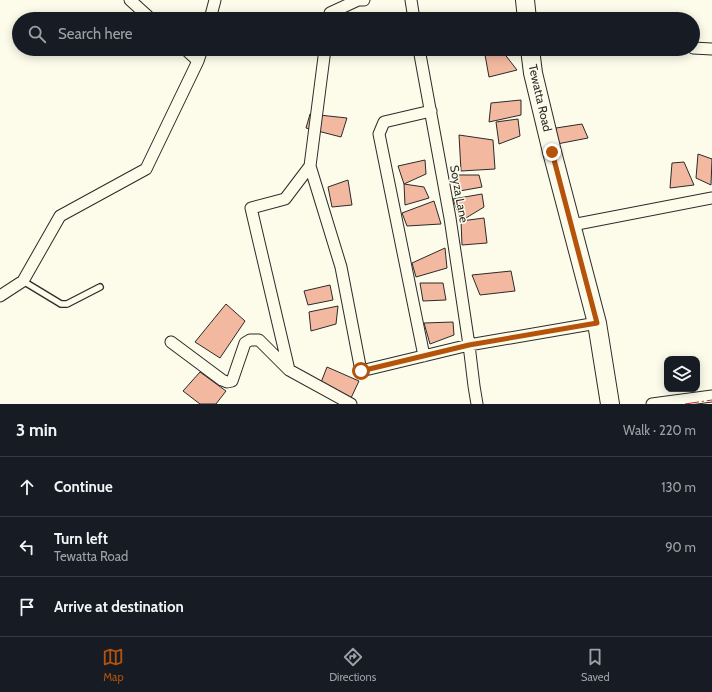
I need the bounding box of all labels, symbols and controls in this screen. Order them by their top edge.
search box [12,12,700,56]
icon: search [26,23,48,45]
text: Search here [58,25,133,43]
street label: Tewatta Road [525,63,555,133]
route end [543,143,561,161]
street label: Soyza Lane [447,164,472,224]
map controls [664,356,700,392]
button: layers [664,356,700,392]
route start [352,362,370,380]
text: 3 min [16,420,57,440]
text: Walk · 220 m [623,422,696,438]
icon: ahead [16,476,38,498]
text: Continue [54,478,113,496]
text: 130 m [661,479,696,495]
text: Turn left [54,530,108,548]
icon: left [16,536,38,558]
text: 90 m [665,539,696,555]
text: Tewatta Road [54,548,128,564]
icon: arrive [16,596,38,618]
text: Arrive at destination [54,598,184,616]
tab: Map [102,646,124,684]
tab: Directions [329,646,376,684]
tab: Saved [581,646,610,684]

